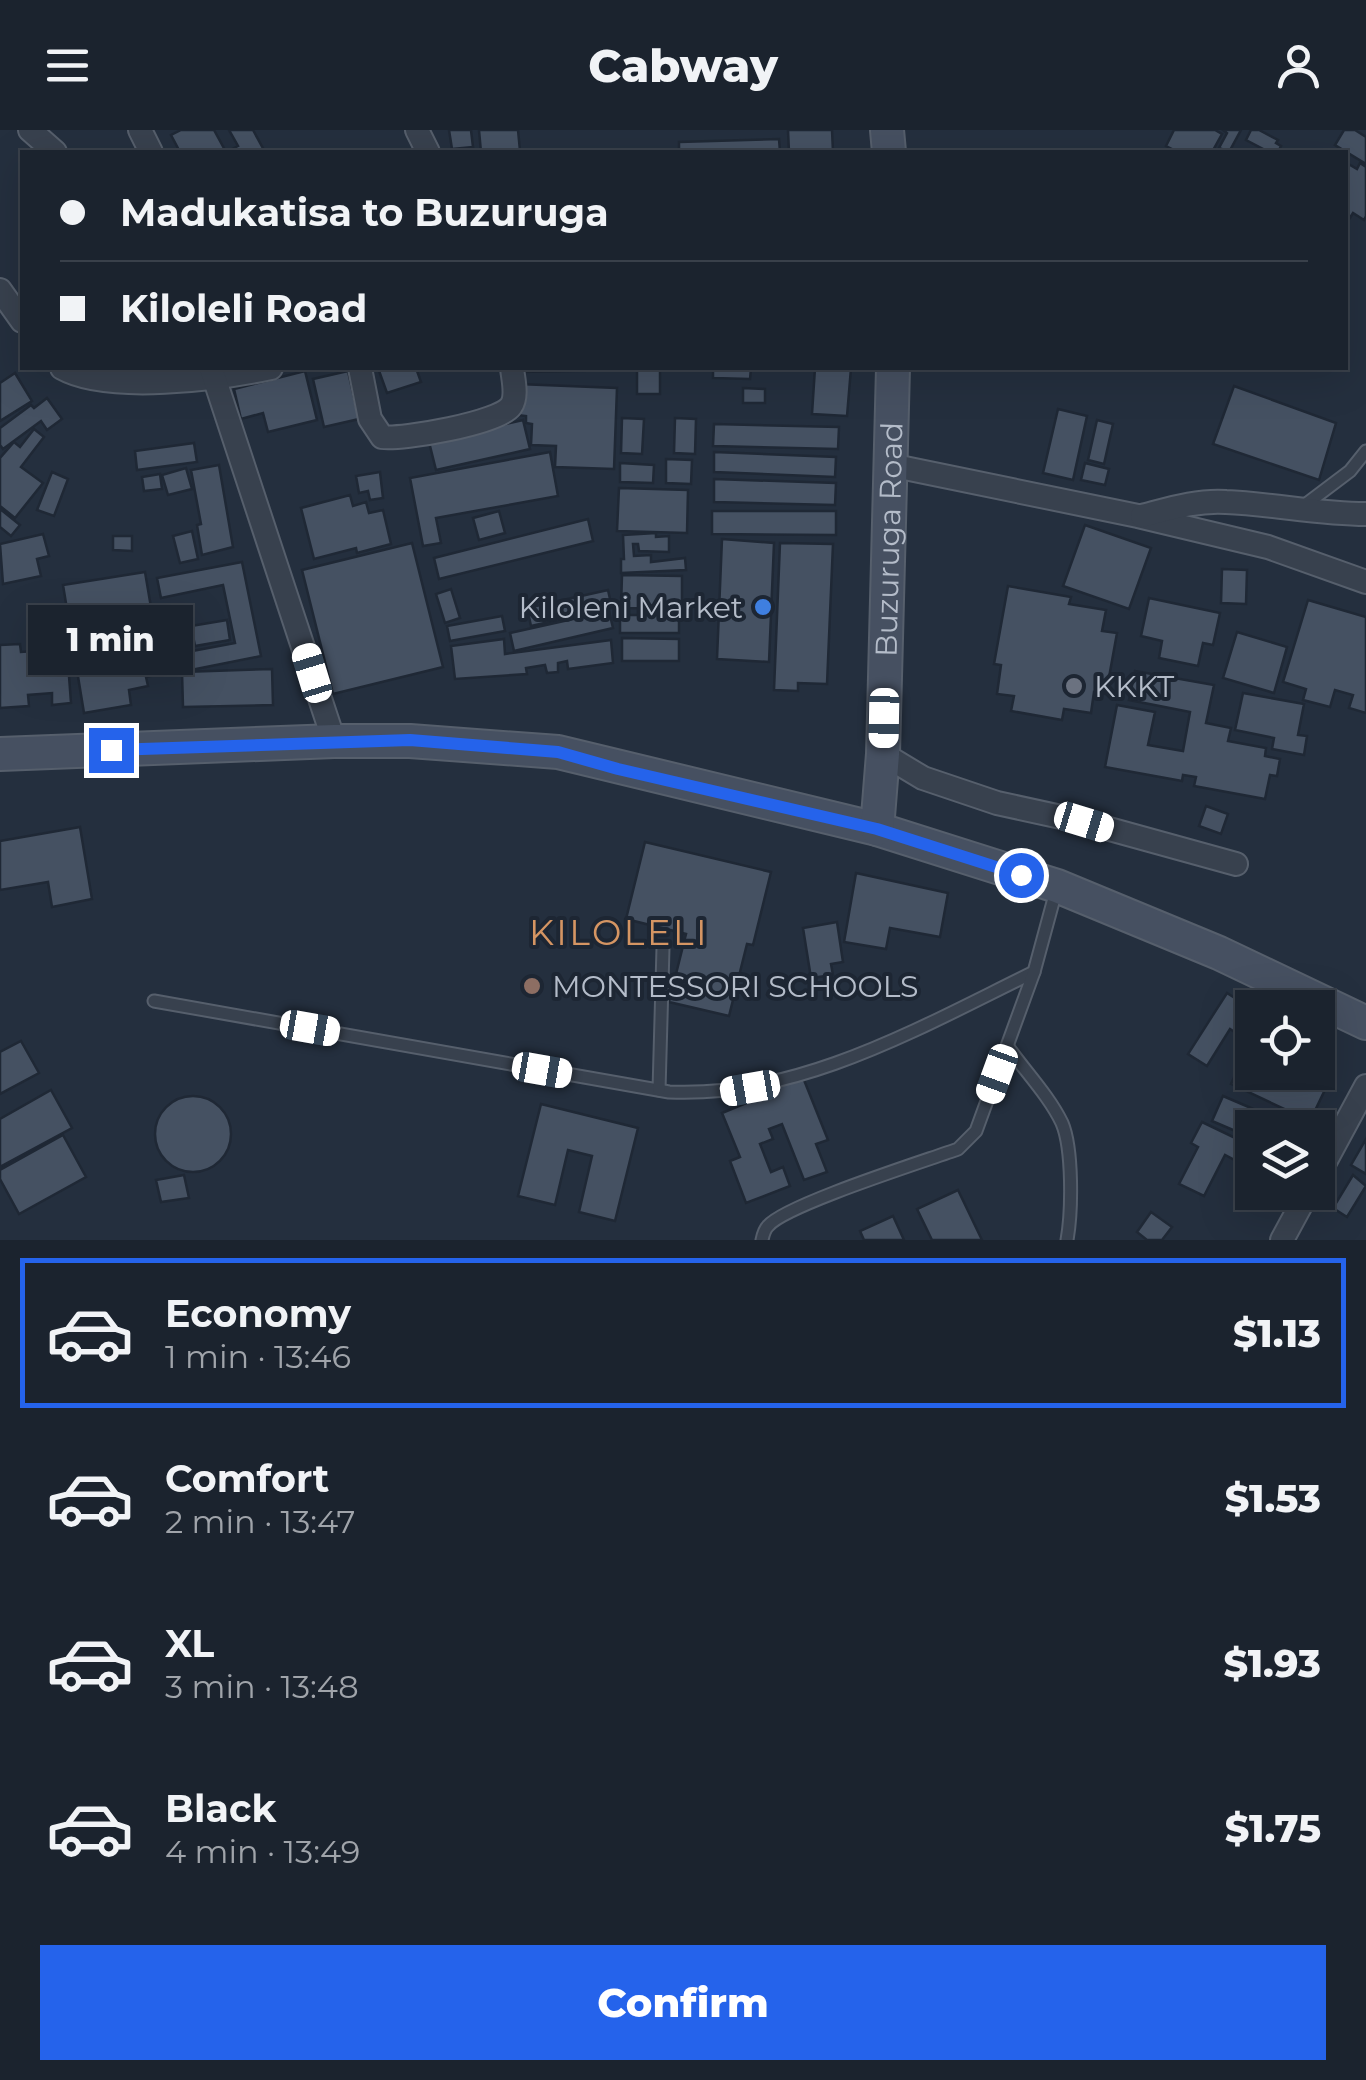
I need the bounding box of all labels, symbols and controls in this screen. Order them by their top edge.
icon: menu [40,38,95,93]
text: Cabway [588,38,778,93]
icon: person [1271,38,1326,93]
text: Madukatisa to Buzuruga [120,189,609,236]
text: Kiloleli Road [120,285,367,332]
street label: Buzuruga Road [867,421,910,657]
place label: Kiloleni Market [519,589,743,626]
marker: Kiloleni Market [752,596,774,618]
callout: 1 min [28,605,194,675]
text: 1 min [66,620,155,659]
car [289,640,335,706]
place label: KKKT [1094,668,1175,705]
marker: KKKT [1063,675,1085,697]
car [868,688,900,748]
route end [89,728,134,773]
car [1051,799,1117,845]
route start [999,853,1044,898]
district label: KILOLELI [529,911,709,954]
place label: MONTESSORI SCHOOLS [552,968,919,1005]
marker: MONTESSORI SCHOOLS [521,975,543,997]
map controls [1235,990,1335,1210]
button: locate [1235,990,1335,1090]
car [278,1008,342,1048]
car [973,1041,1021,1107]
car [510,1050,574,1090]
car [718,1068,782,1108]
button: layers [1235,1110,1335,1210]
icon: car [45,1288,135,1378]
text: Economy [165,1290,351,1337]
text: $1.13 [1233,1310,1321,1357]
text: 1 min · 13:46 [165,1337,351,1376]
icon: car [45,1453,135,1543]
text: Comfort [165,1455,329,1502]
text: $1.53 [1225,1475,1321,1522]
text: 2 min · 13:47 [165,1502,355,1541]
icon: car [45,1618,135,1708]
text: XL [165,1620,214,1667]
text: $1.93 [1223,1640,1321,1687]
text: 3 min · 13:48 [165,1667,359,1706]
icon: car [45,1783,135,1873]
text: Black [165,1785,276,1832]
text: $1.75 [1225,1805,1321,1852]
text: 4 min · 13:49 [165,1832,360,1871]
button: Confirm [40,1945,1326,2060]

